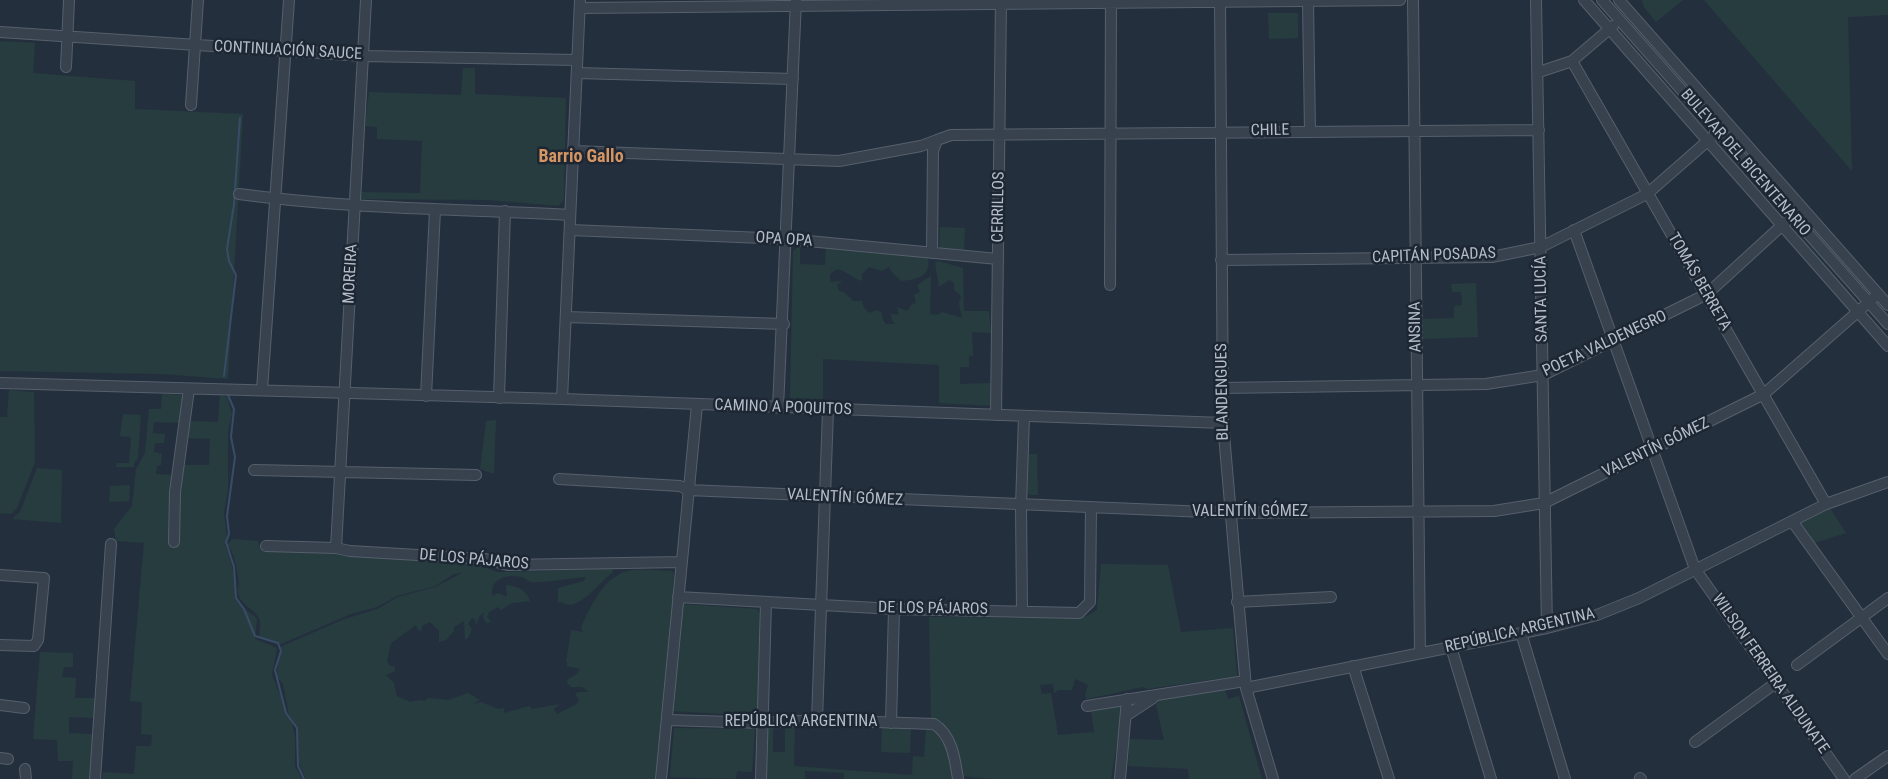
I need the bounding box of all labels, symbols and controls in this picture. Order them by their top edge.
street label: CONTINUACIÓN SAUCE [213,38,363,64]
street label: BULEVAR DEL BICENTENARIO [1676,86,1814,240]
street label: CHILE [1251,121,1289,141]
district label: Barrio Gallo [538,146,624,168]
street label: CERRILLOS [989,172,1009,242]
street label: OPA OPA [755,228,813,252]
street label: TOMÁS BERRETA [1663,230,1735,334]
street label: MOREIRA [340,244,362,304]
street label: CAPITÁN POSADAS [1372,244,1496,268]
street label: SANTA LUCÍA [1532,256,1552,342]
street label: ANSINA [1406,301,1426,353]
street label: POETA VALDENEGRO [1540,307,1670,381]
street label: BLANDENGUES [1213,343,1233,441]
street label: CAMINO A POQUITOS [714,396,852,420]
street label: VALENTÍN GÓMEZ [1600,414,1712,482]
street label: VALENTÍN GÓMEZ [786,485,904,511]
street label: VALENTÍN GÓMEZ [1192,502,1308,522]
street label: DE LOS PÁJAROS [419,546,529,574]
street label: WILSON FERREIRA ALDUNATE [1707,590,1833,758]
street label: DE LOS PÁJAROS [878,598,988,620]
street label: REPÚBLICA ARGENTINA [1443,604,1597,658]
street label: REPÚBLICA ARGENTINA [724,712,878,732]

